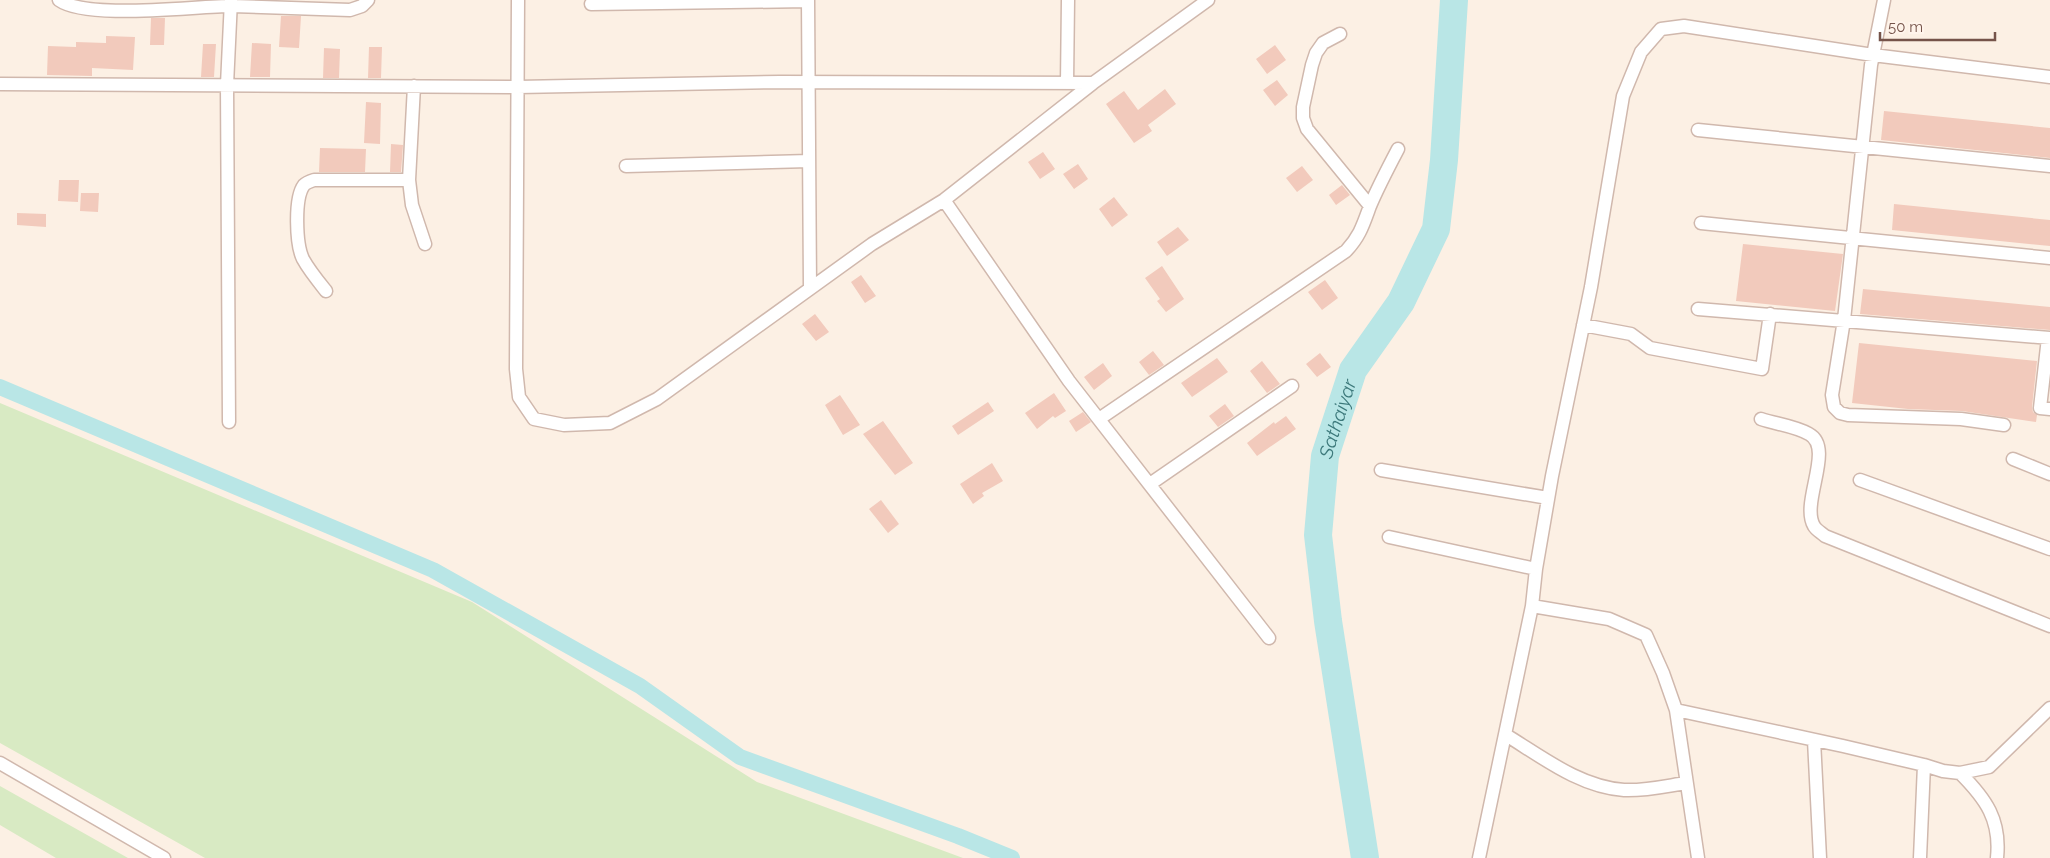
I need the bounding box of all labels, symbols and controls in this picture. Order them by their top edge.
scale bar [1880,10,1995,42]
text: 50 m [1888,18,1923,36]
water label: Sathaiyar [1314,375,1361,462]

